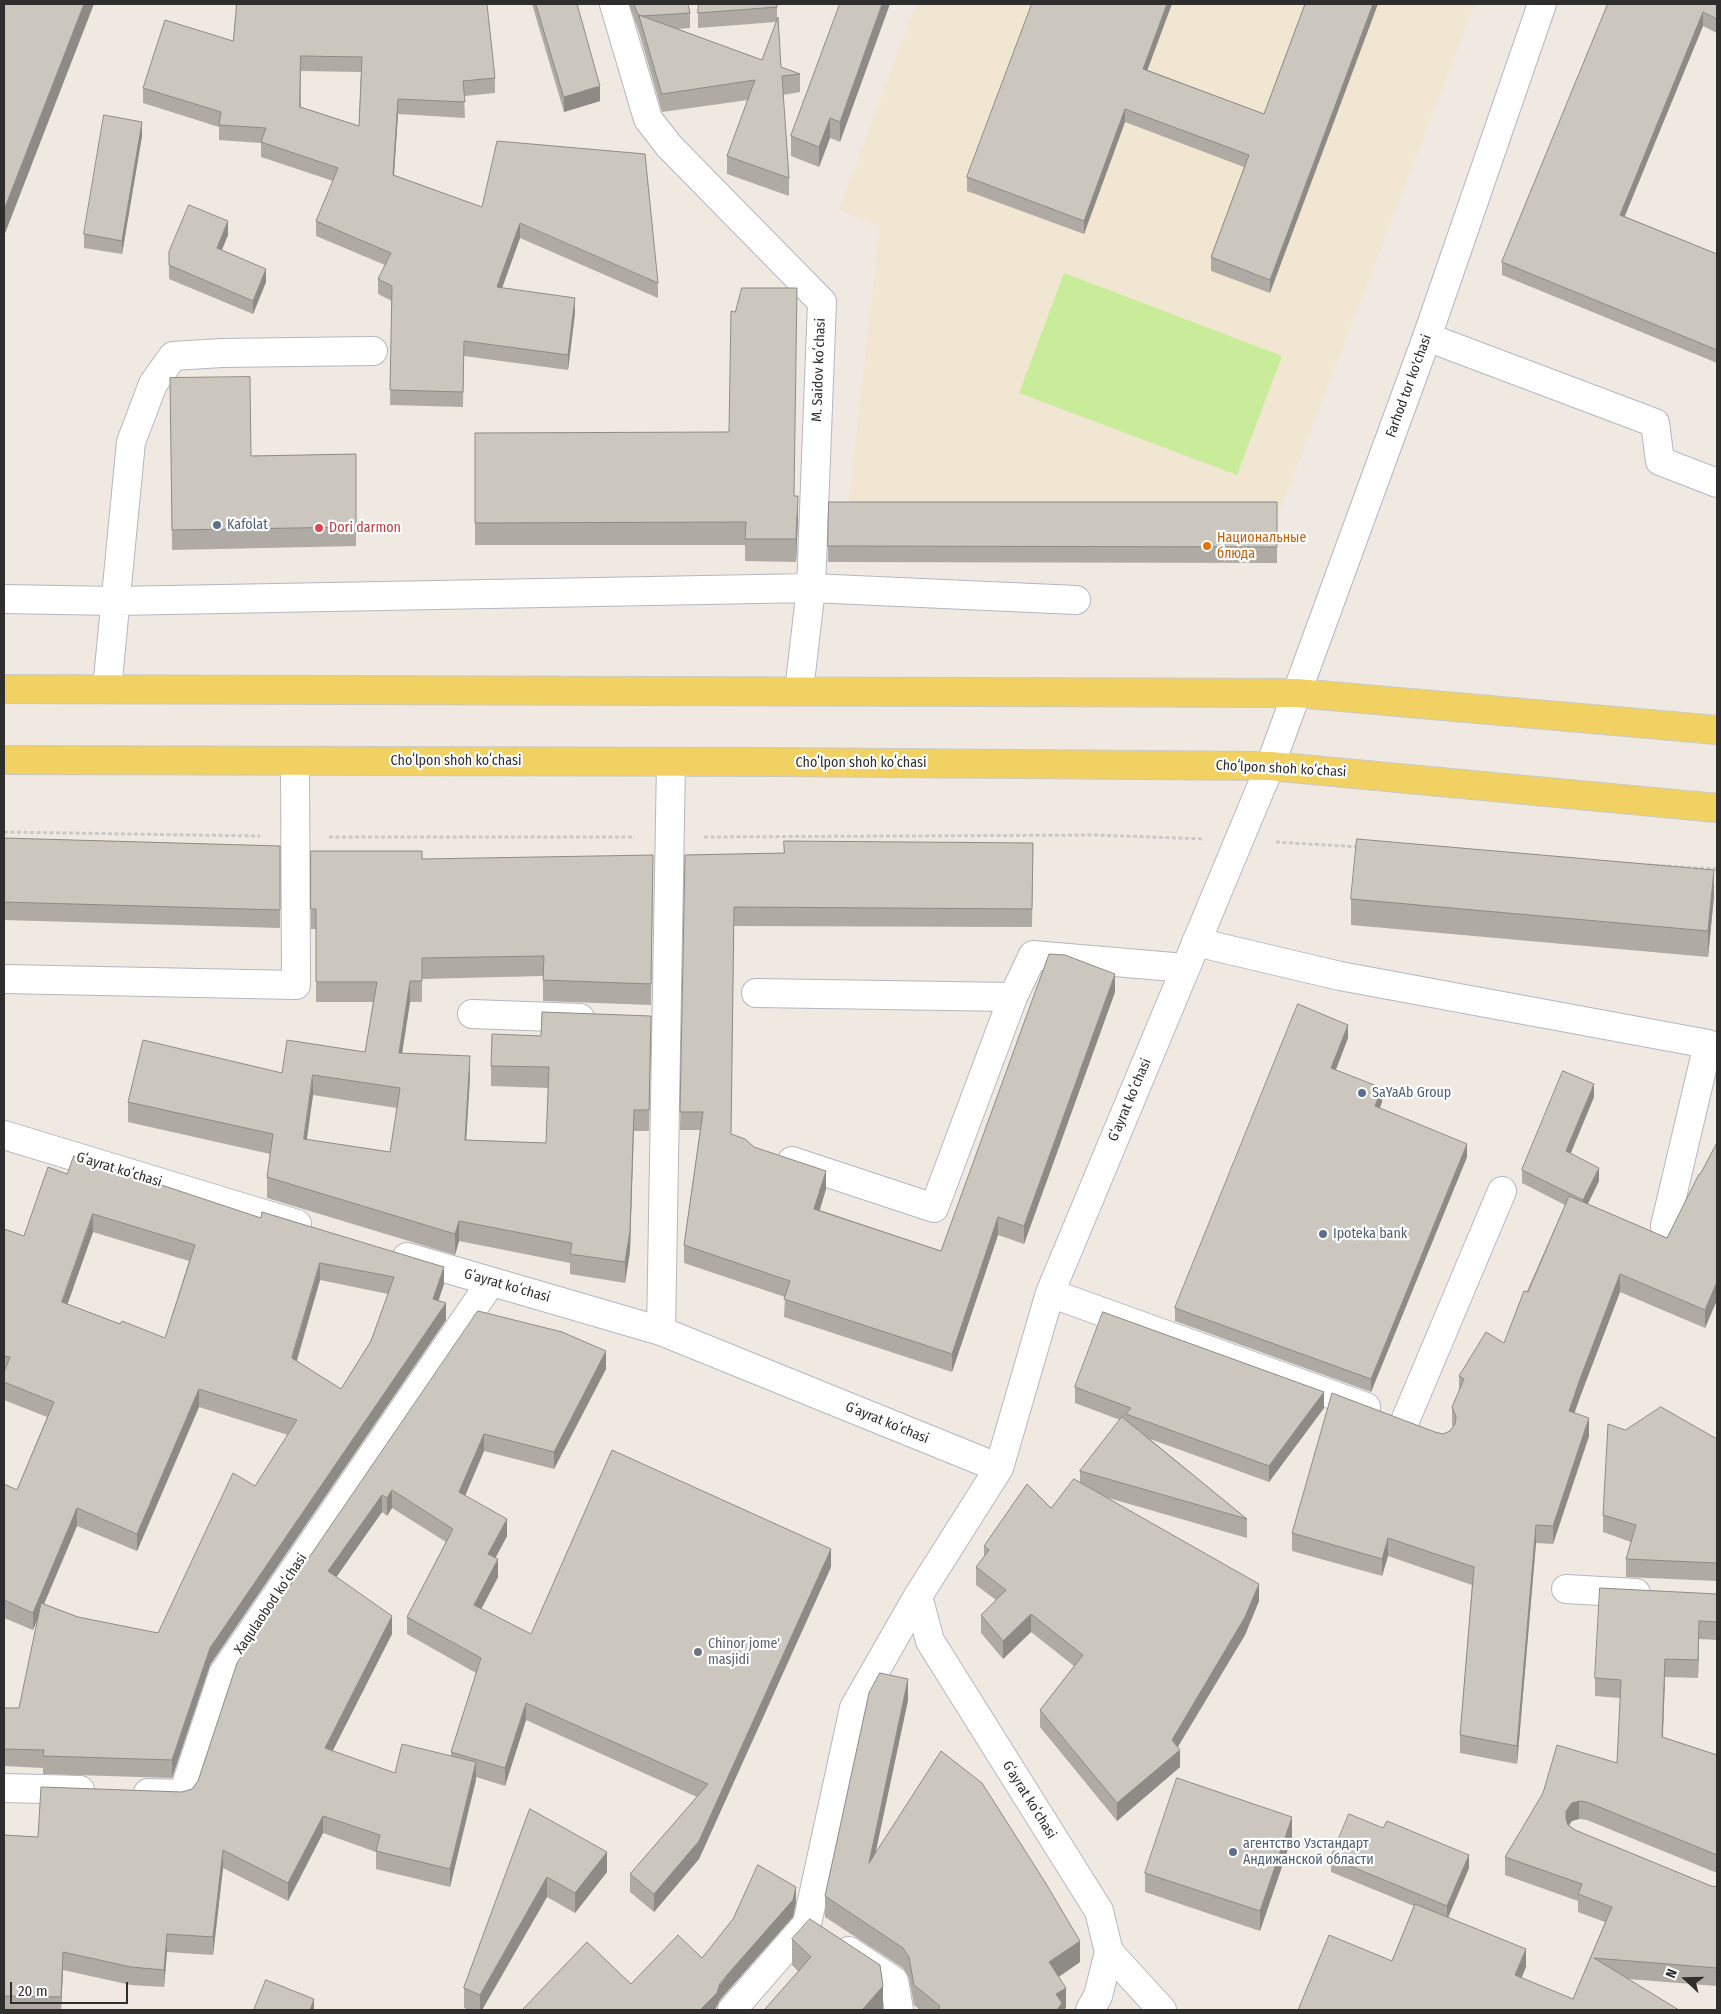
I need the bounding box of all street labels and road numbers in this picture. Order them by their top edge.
street label: M. Saidov koʻchasi [809,318,829,422]
street label: Farhod tor ko'chasi [1383,332,1435,440]
street label: Choʻlpon shoh koʻchasi [391,753,521,769]
street label: Choʻlpon shoh koʻchasi [796,755,926,771]
street label: Choʻlpon shoh koʻchasi [1215,757,1347,781]
street label: Gʻayrat koʻchasi [1105,1056,1155,1144]
street label: Gʻayrat koʻchasi [74,1149,164,1191]
street label: Gʻayrat koʻchasi [462,1266,552,1306]
street label: Gʻayrat koʻchasi [843,1399,931,1447]
street label: Xaqulaobod koʻchasi [231,1550,311,1658]
street label: Gʻayrat koʻchasi [998,1758,1060,1842]

